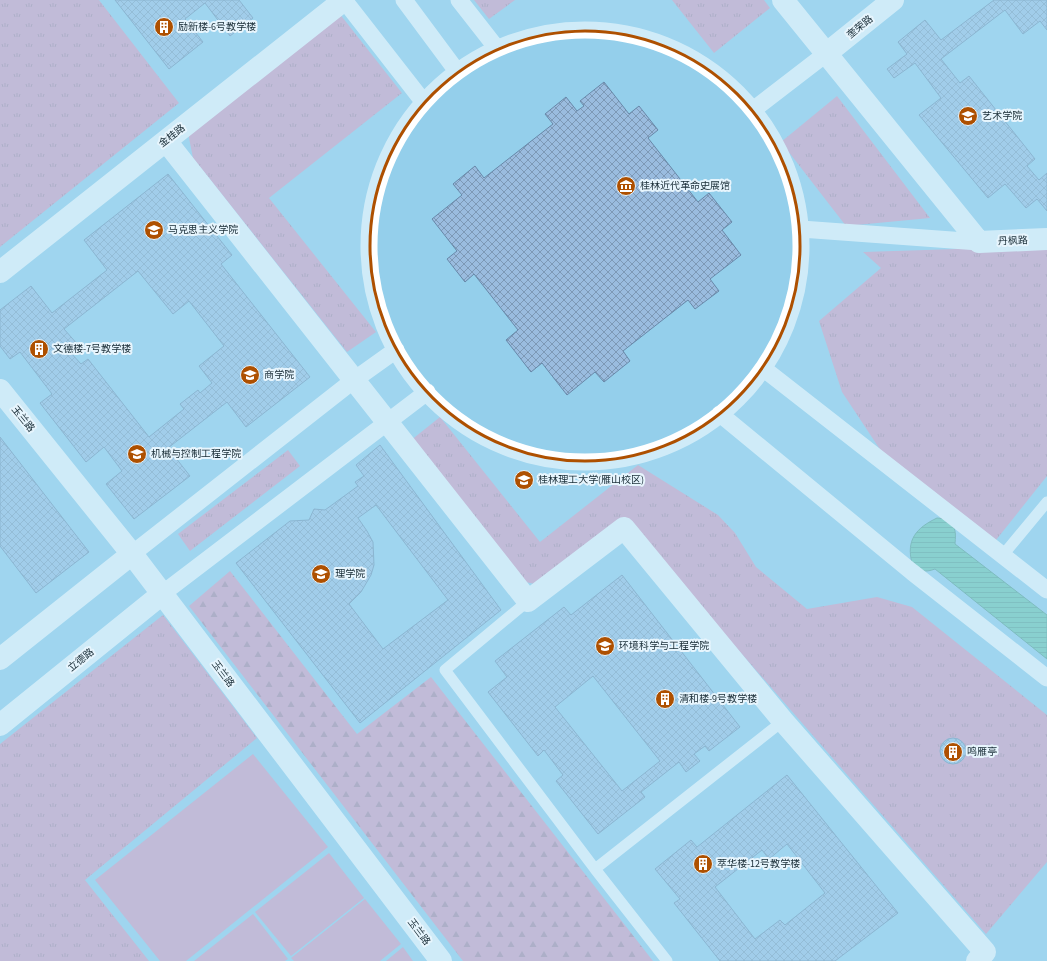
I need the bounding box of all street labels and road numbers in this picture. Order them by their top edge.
street label: 奎荣路 [844,12,876,42]
street label: 金桂路 [156,121,188,151]
street label: 丹枫路 [998,233,1028,249]
street label: 玉兰路 [8,403,38,435]
street label: 立德路 [65,645,97,675]
street label: 玉兰路 [208,658,238,690]
street label: 玉兰路 [404,916,434,948]

